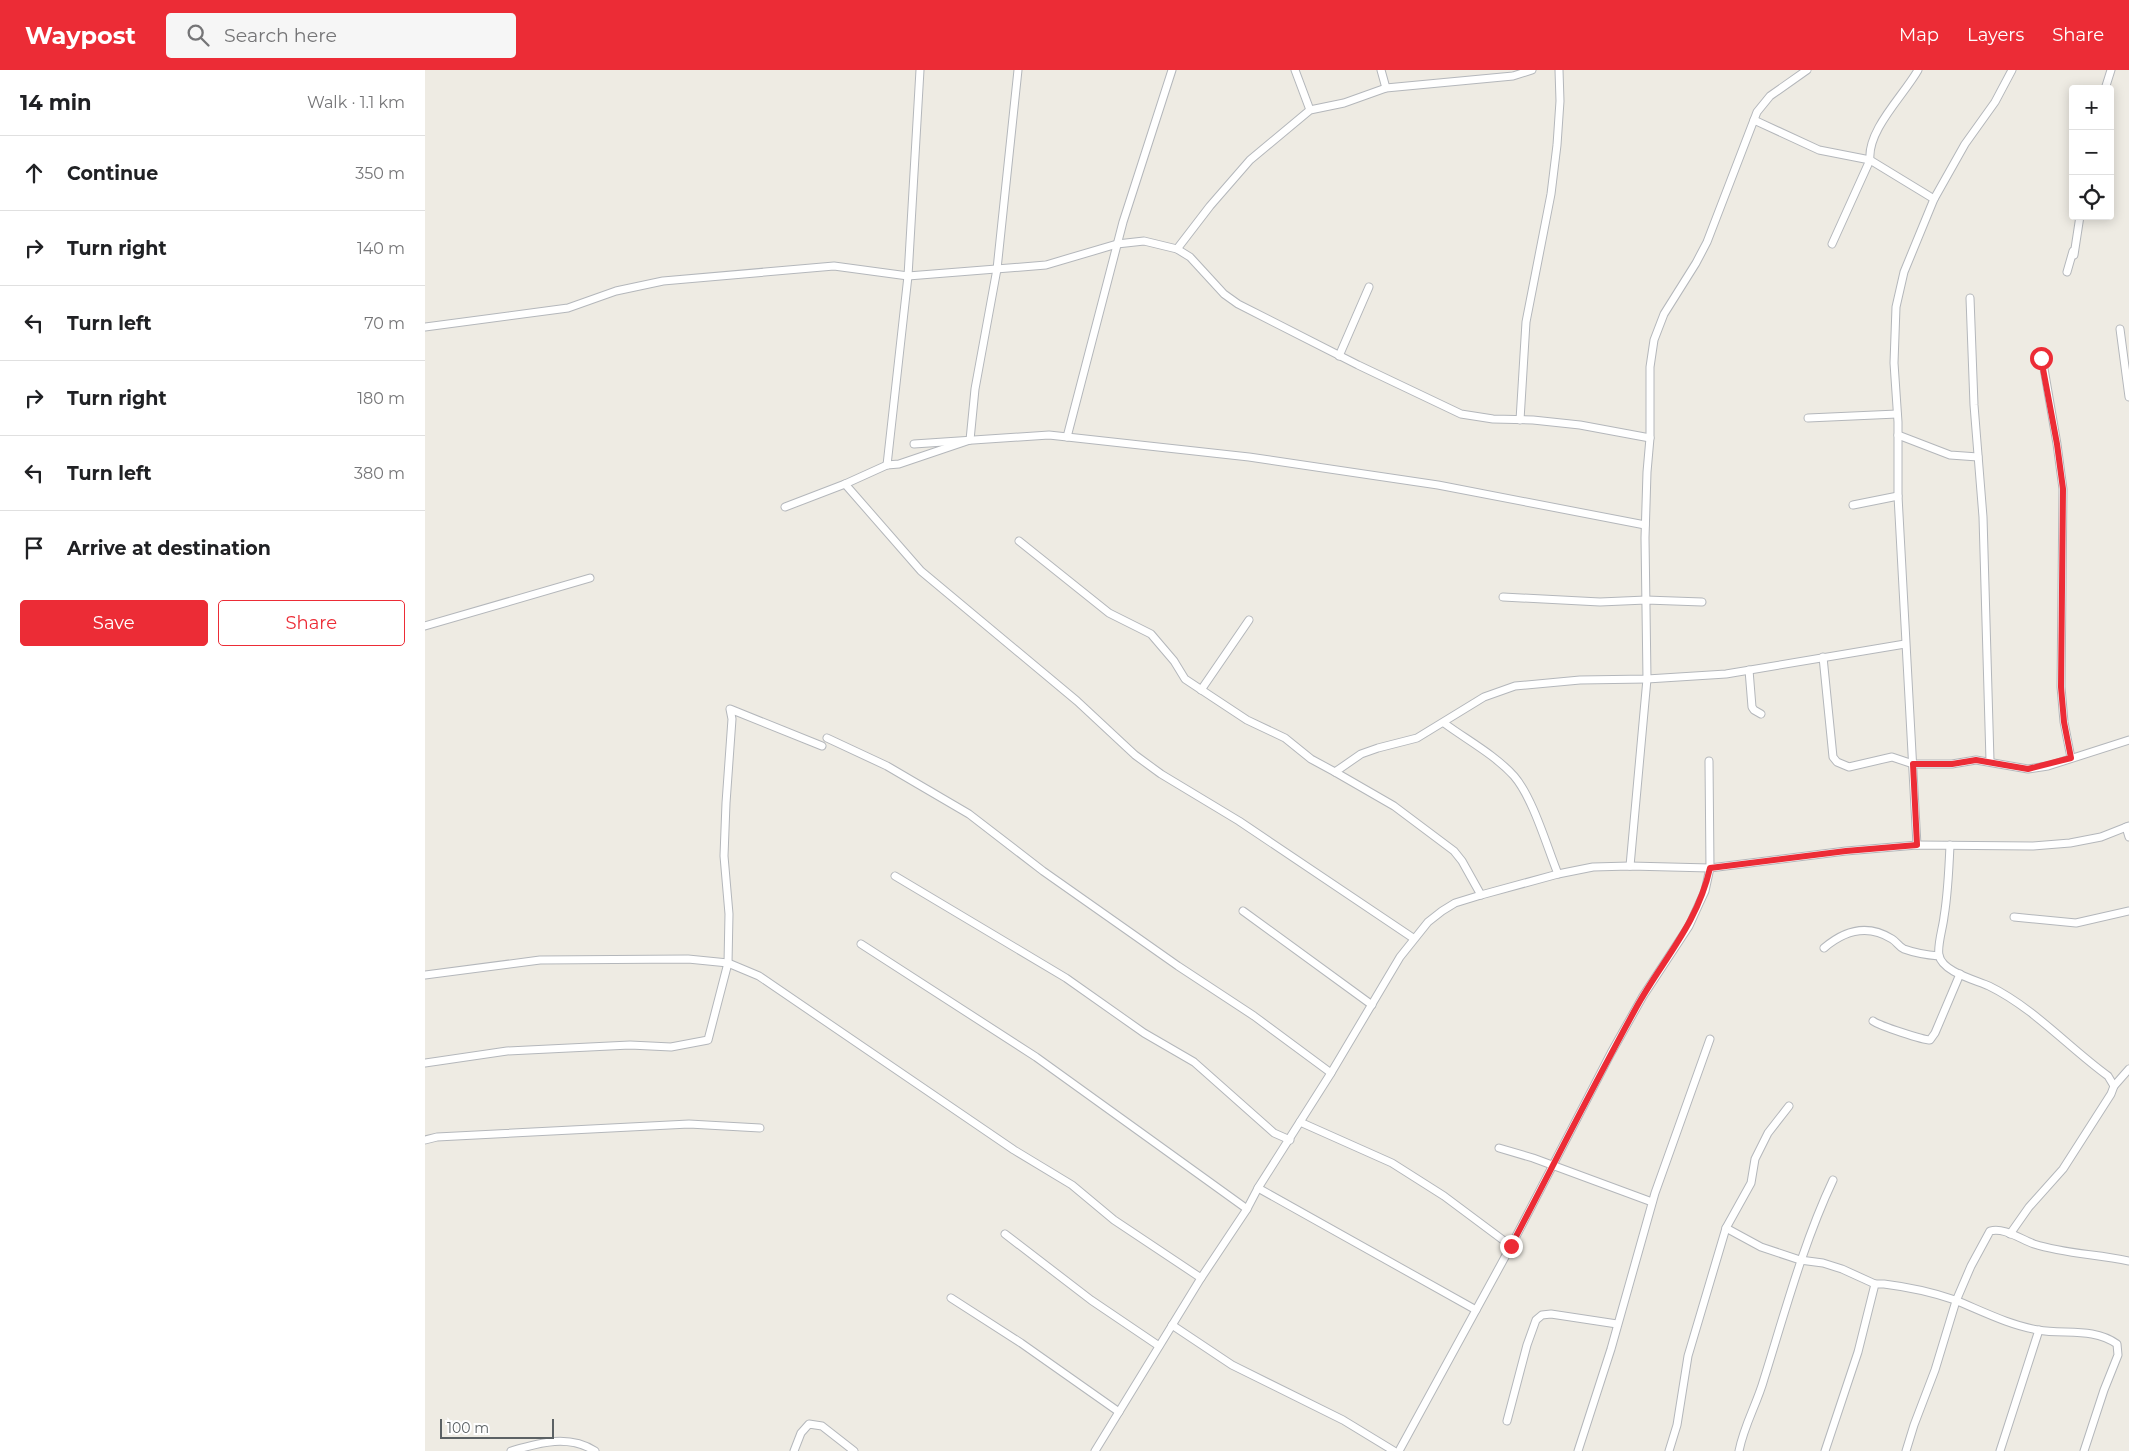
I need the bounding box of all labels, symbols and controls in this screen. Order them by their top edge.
search box [166,13,516,58]
text: Waypost [25,21,136,50]
icon: search [184,21,212,49]
text: Search here [224,24,337,47]
text: Map [1899,24,1939,46]
text: Layers [1967,24,2024,46]
text: Share [2052,24,2104,46]
map controls [2069,85,2114,220]
button: + [2069,85,2114,130]
text: 14 min [20,90,92,115]
text: Walk · 1.1 km [307,93,405,112]
button: − [2069,130,2114,175]
icon: ahead [20,159,48,187]
text: Continue [67,162,158,185]
text: 350 m [355,164,405,183]
button: locate [2069,175,2114,220]
icon: right [20,234,48,262]
text: Turn right [67,237,167,260]
text: 140 m [357,239,405,258]
icon: left [20,309,48,337]
text: Turn left [67,312,152,335]
text: 70 m [364,314,405,333]
route start [2030,347,2053,370]
icon: right [20,384,48,412]
text: Turn right [67,387,167,410]
text: 180 m [357,389,405,408]
icon: left [20,459,48,487]
text: Turn left [67,462,152,485]
text: 380 m [354,464,405,483]
icon: arrive [20,534,48,562]
text: Arrive at destination [67,537,271,560]
button: Save [20,600,208,646]
button: Share [218,600,405,646]
route end [1500,1235,1523,1258]
scale bar [440,1416,554,1439]
text: 100 m [447,1419,489,1437]

